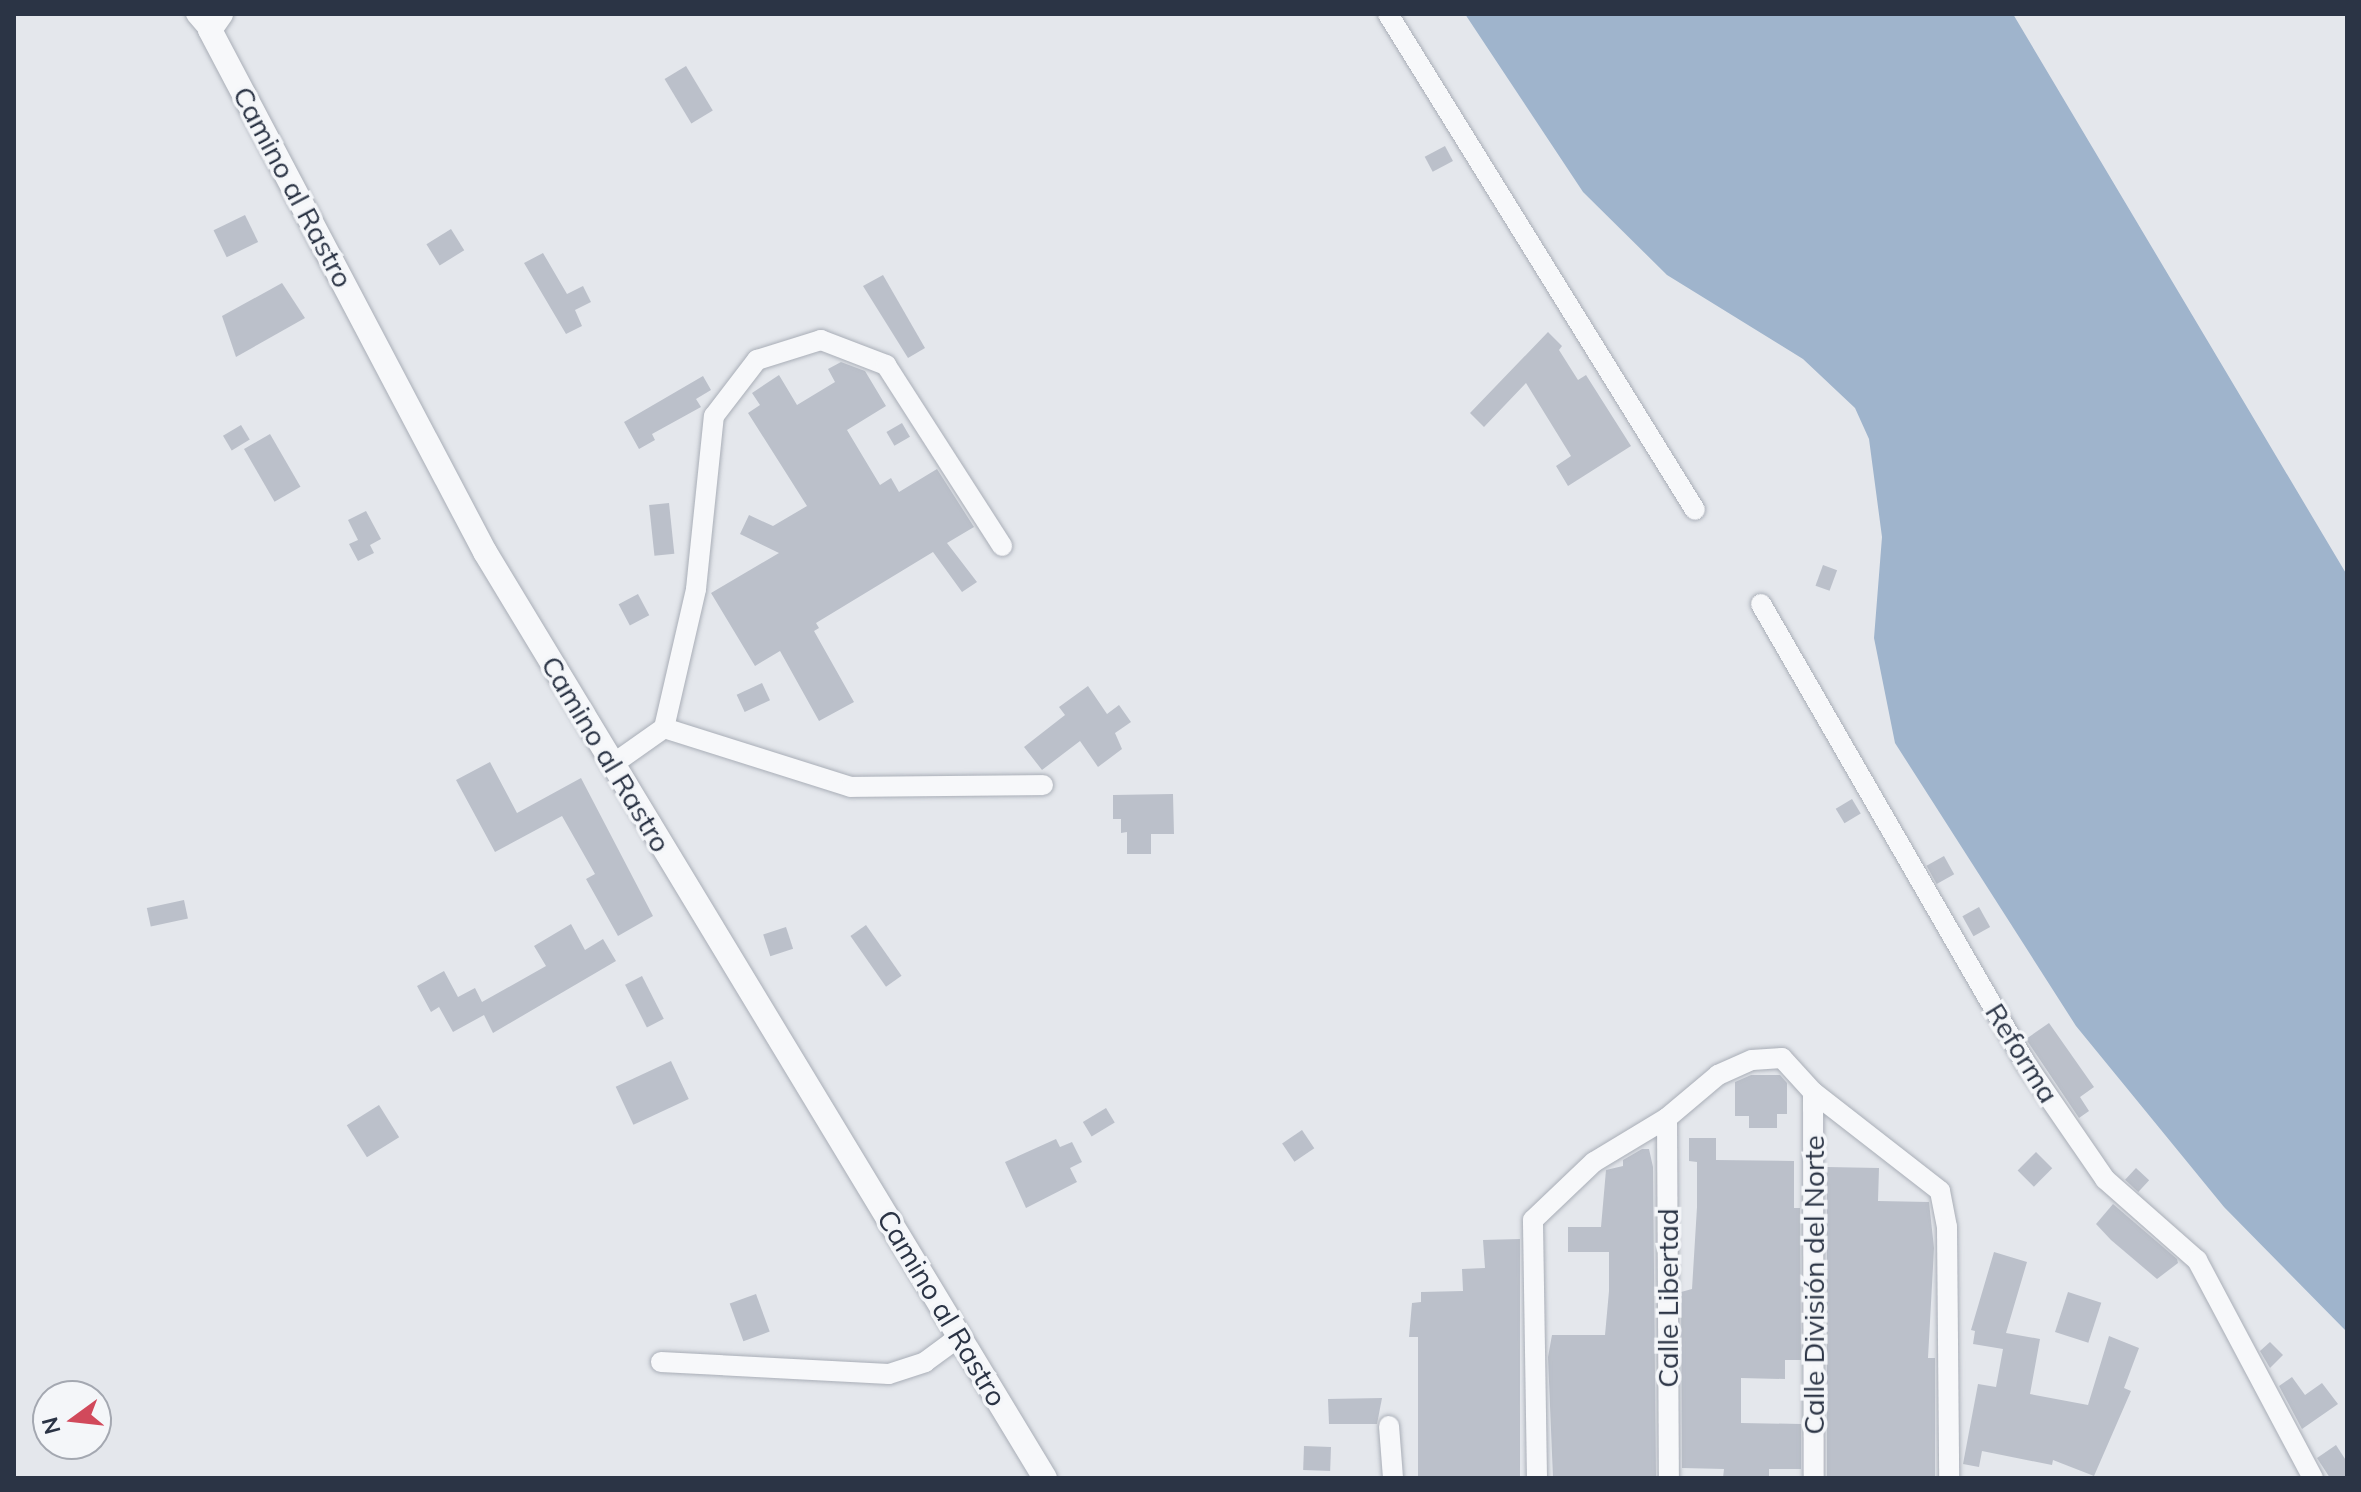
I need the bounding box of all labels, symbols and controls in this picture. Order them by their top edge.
street label: Camino al Rastro [226,81,360,293]
street label: Camino al Rastro [534,650,678,858]
street label: Reforma [1978,997,2066,1109]
street label: Calle División del Norte [1797,1135,1831,1435]
street label: Camino al Rastro [870,1204,1014,1412]
street label: Calle Libertad [1651,1208,1685,1388]
north arrow [32,1380,112,1460]
text: N [35,1414,66,1437]

